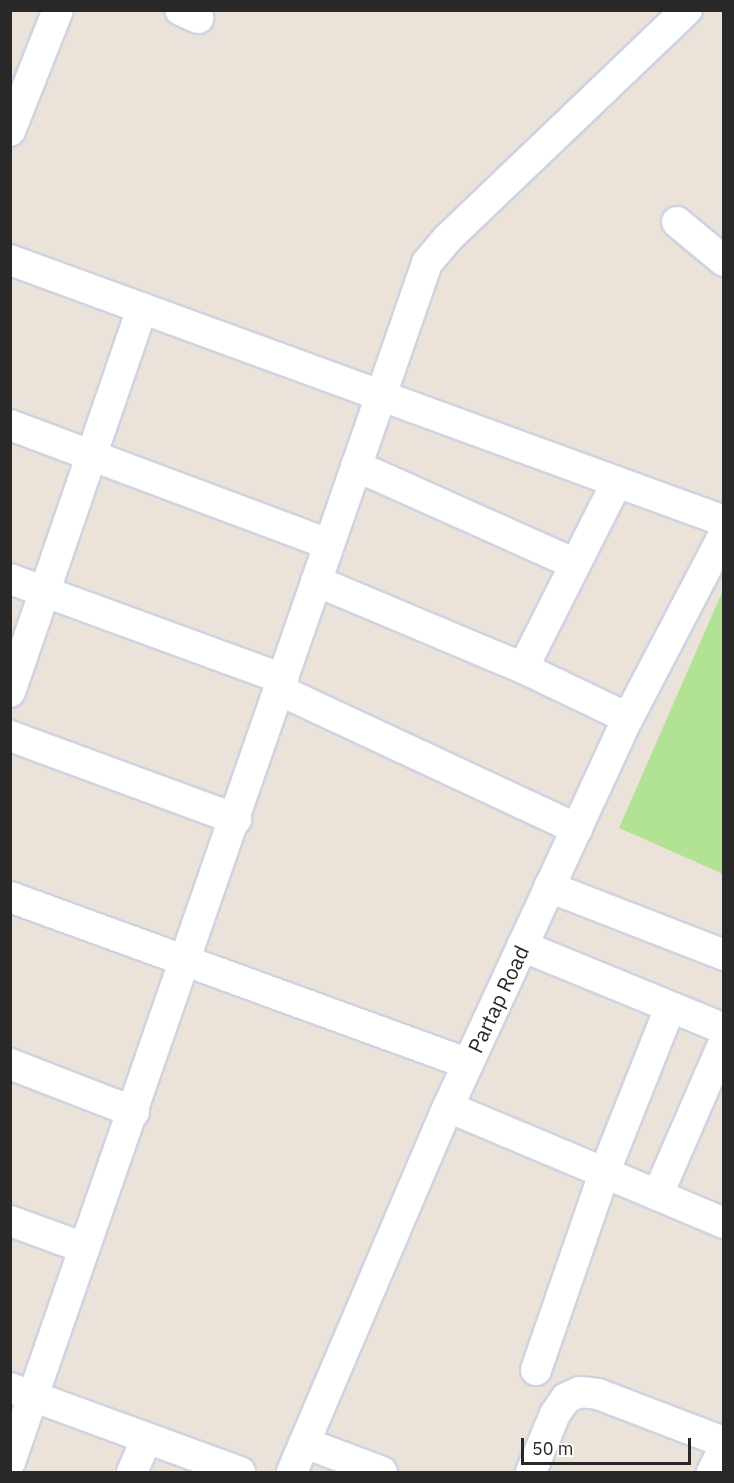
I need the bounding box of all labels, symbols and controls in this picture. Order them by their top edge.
street label: Partap Road [462,941,534,1057]
scale bar [524,1426,694,1464]
text: 50 m [532,1437,574,1460]

